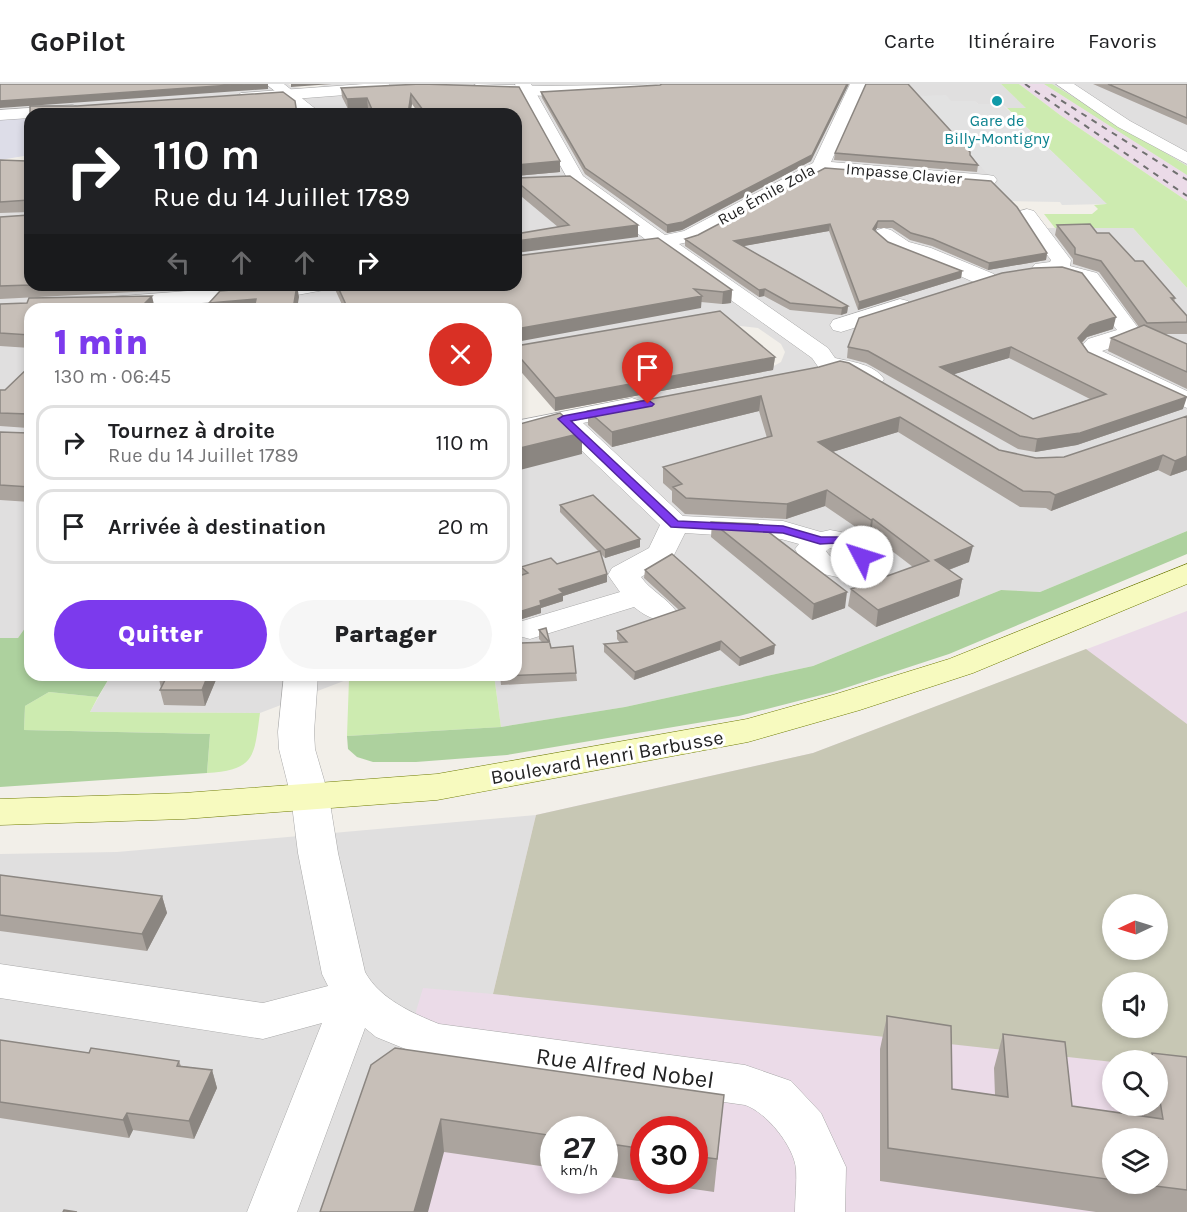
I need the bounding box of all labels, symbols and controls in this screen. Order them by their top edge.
text: GoPilot [30,25,126,58]
text: Carte [884,29,935,53]
text: Itinéraire [968,29,1055,53]
text: Favoris [1088,29,1157,53]
marker: Gare de Billy-Montigny [990,94,1004,108]
place label: Gare de Billy-Montigny [944,111,1050,148]
text: 110 m [153,130,260,180]
icon: right [54,132,132,210]
street label: Impasse Clavier [845,159,963,188]
street label: Rue Émile Zola [714,160,818,229]
text: Rue du 14 Juillet 1789 [153,181,410,213]
icon: left [162,246,195,279]
icon: ahead [225,246,258,279]
icon: ahead [288,246,321,279]
icon: right [351,246,384,279]
text: 1 min [54,321,148,363]
button: close [429,323,492,386]
pin [622,342,673,404]
icon: arrive [631,351,664,384]
text: 130 m · 06:45 [54,365,171,388]
text: Tournez à droite [108,418,275,444]
icon: right [57,426,90,459]
text: 110 m [436,430,489,456]
text: Rue du 14 Juillet 1789 [108,444,298,467]
icon: arrive [57,510,90,543]
text: Arrivée à destination [108,514,326,540]
text: 20 m [437,514,489,540]
position arrow [830,525,894,589]
button: Quitter [54,600,267,669]
button: Partager [279,600,492,669]
street label: Boulevard Henri Barbusse [489,726,725,789]
north arrow [1102,894,1168,960]
map controls [1102,894,1168,1194]
button: sound [1102,972,1168,1038]
street label: Rue Alfred Nobel [534,1042,716,1094]
button: search [1102,1050,1168,1116]
speed limit sign: 30 [630,1116,708,1194]
button: layers [1102,1128,1168,1194]
text: 27 [562,1130,596,1166]
text: km/h [560,1161,598,1179]

